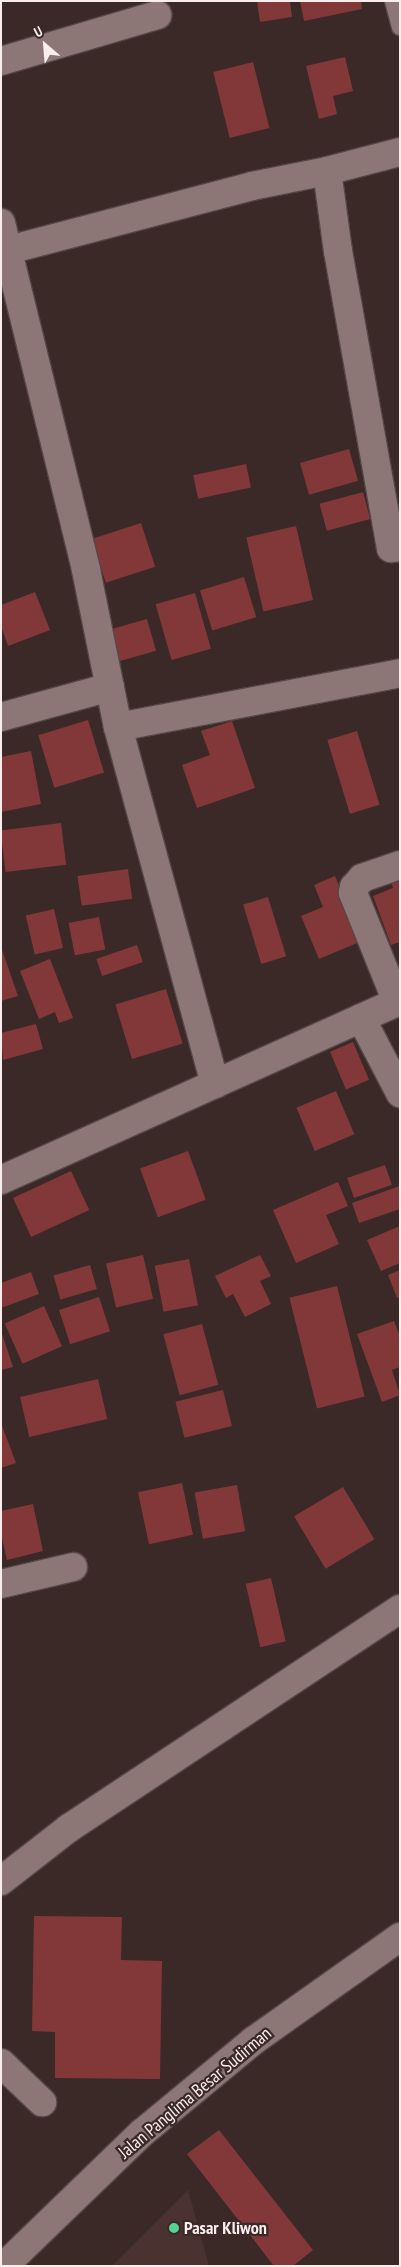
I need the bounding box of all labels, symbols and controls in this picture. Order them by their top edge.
north arrow [20,20,70,70]
text: U [31,22,45,41]
street label: Jalan Panglima Besar Sudirman [114,2023,276,2163]
place label: Pasar Kliwon [184,2217,267,2239]
marker: Pasar Kliwon [168,2222,180,2234]

